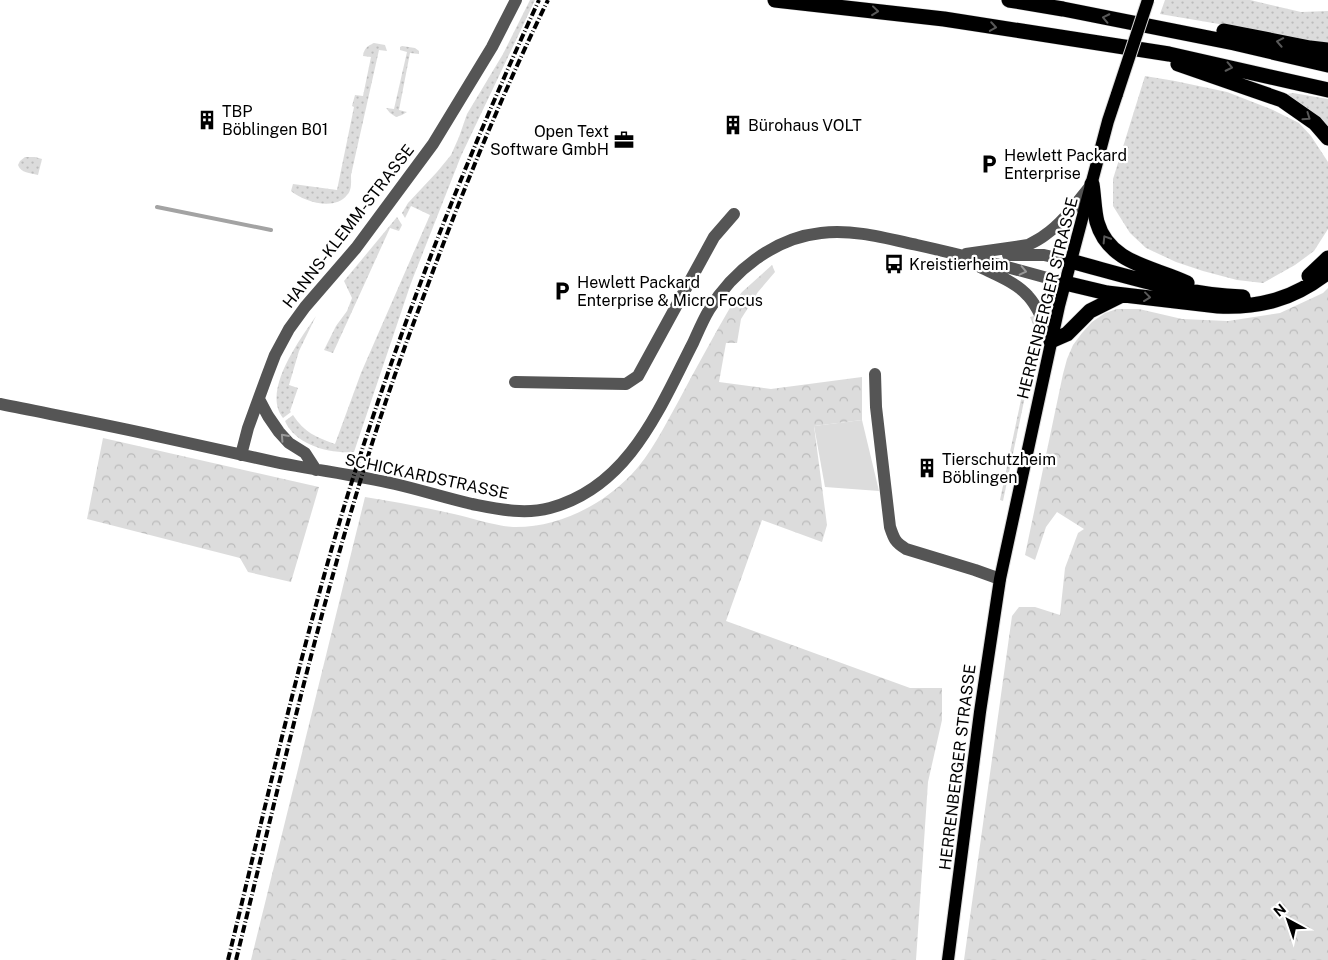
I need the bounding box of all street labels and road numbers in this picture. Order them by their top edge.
street label: HANNS-KLEMM-STRASSE [279,141,418,312]
street label: HERRENBERGER STRASSE [1013,195,1082,401]
street label: SCHICKARDSTRASSE [343,450,511,503]
street label: HERRENBERGER STRASSE [935,663,980,871]

